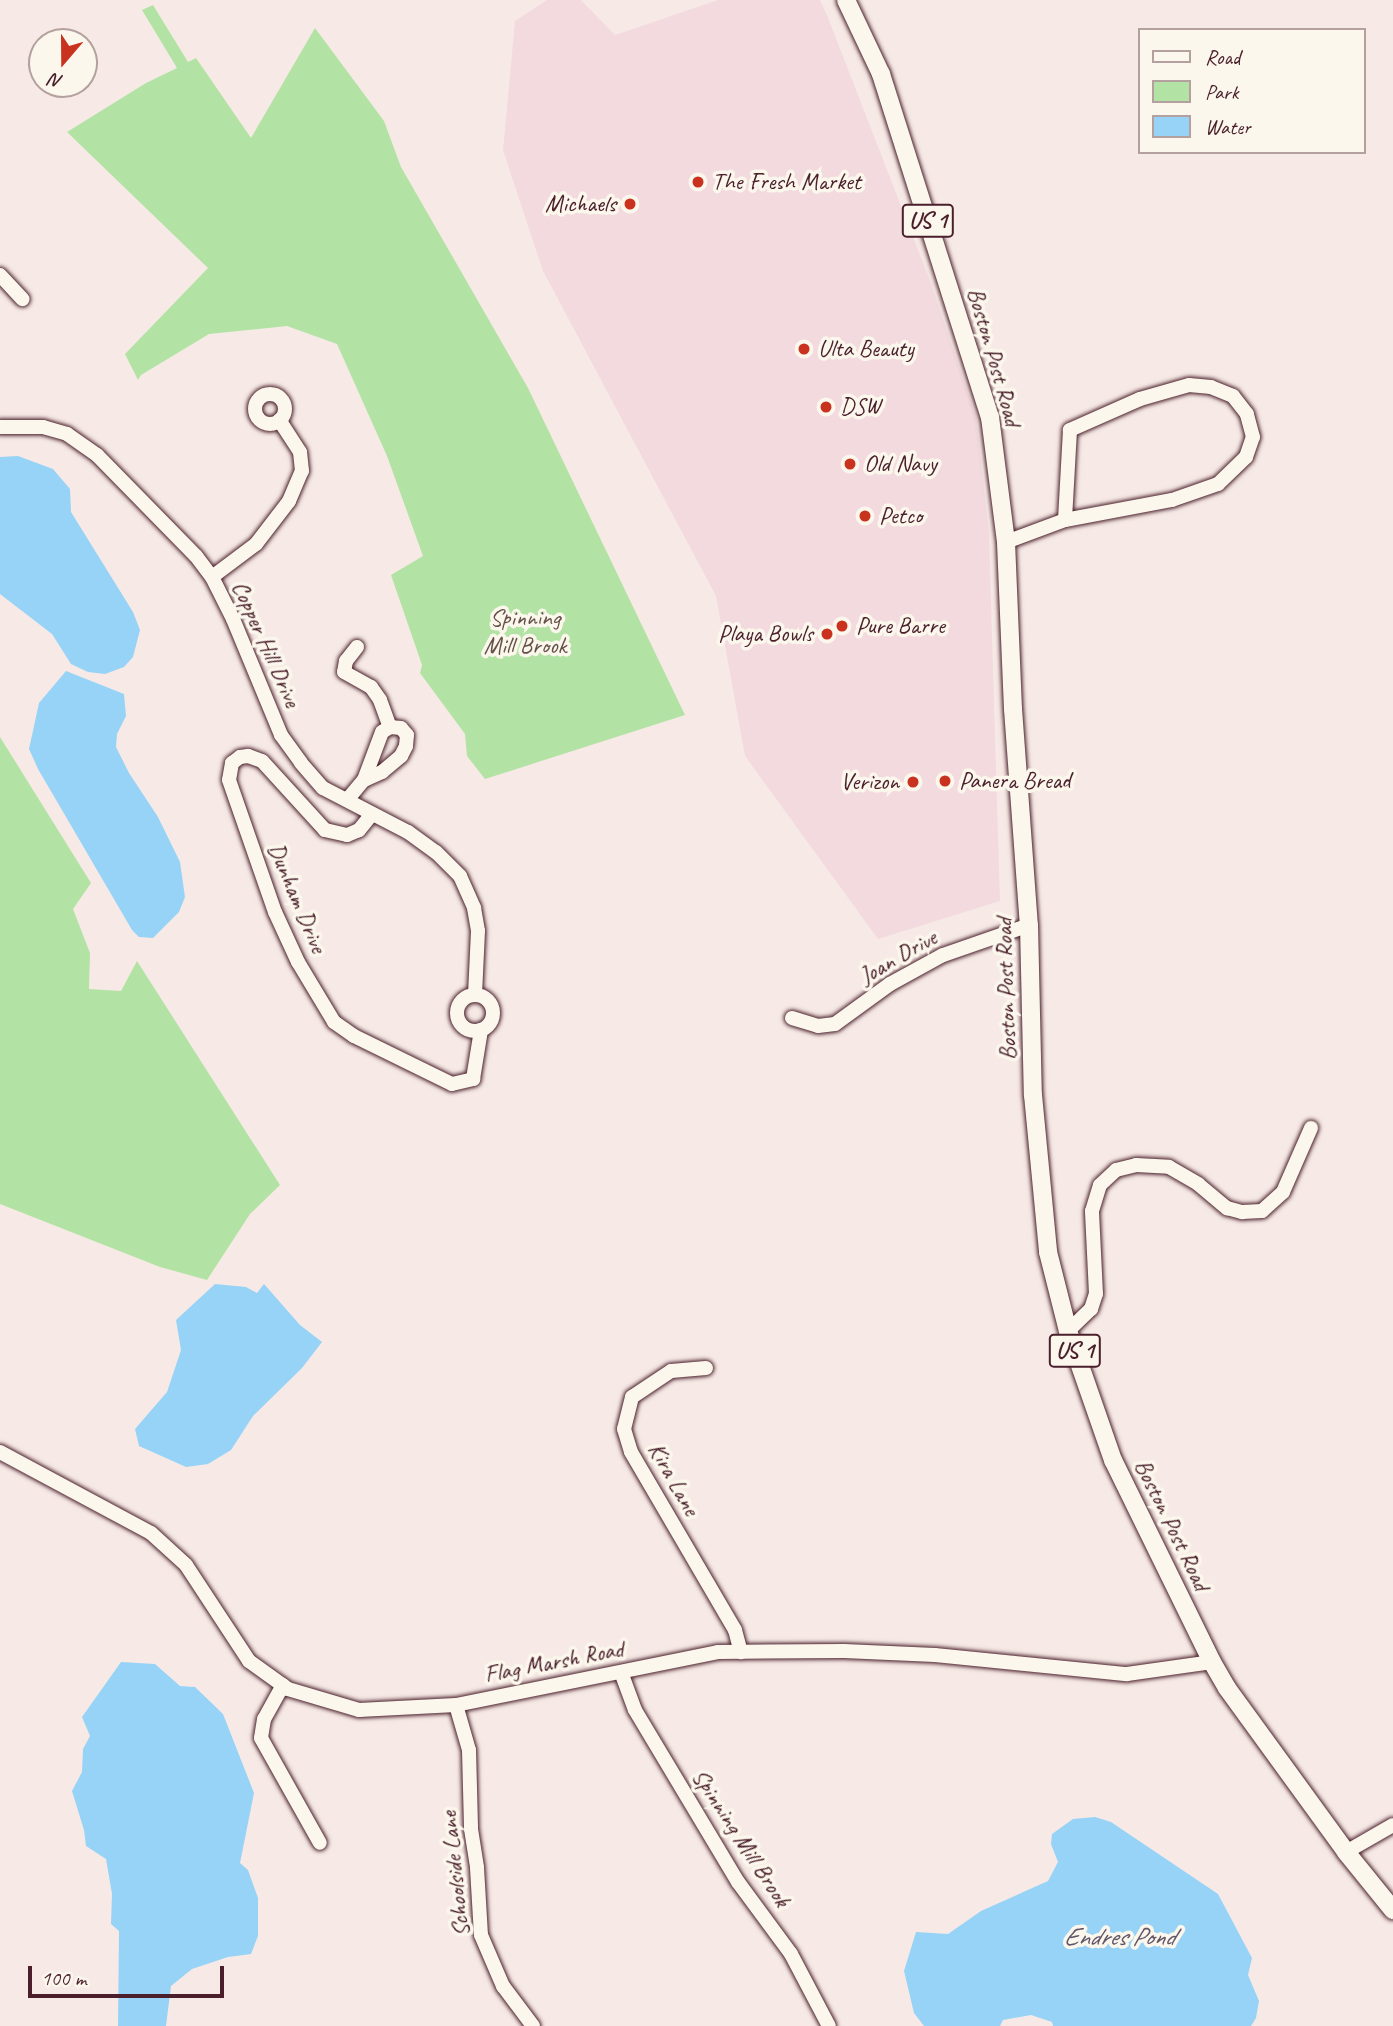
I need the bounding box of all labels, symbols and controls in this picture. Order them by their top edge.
north arrow [28,28,98,98]
legend [1138,28,1365,154]
text: Road [1205,44,1240,70]
text: N [47,68,66,94]
text: Park [1205,79,1238,105]
text: Water [1205,114,1251,140]
place label: The Fresh Market [712,168,861,196]
marker: The Fresh Market [690,174,706,190]
place label: Michaels [545,190,616,218]
marker: Michaels [622,196,638,212]
road number: US 1 [902,202,954,241]
street label: Boston Post Road [960,284,1028,430]
place label: Ulta Beauty [818,335,913,363]
marker: Ulta Beauty [796,341,812,357]
place label: DSW [840,393,881,421]
marker: DSW [818,399,834,415]
place label: Old Navy [864,450,936,478]
marker: Old Navy [842,456,858,472]
place label: Petco [879,502,922,530]
marker: Petco [857,508,873,524]
street label: Copper Hill Drive [225,576,307,712]
park label: Spinning Mill Brook [484,604,566,660]
place label: Pure Barre [856,612,946,640]
marker: Pure Barre [834,618,850,634]
place label: Playa Bowls [718,620,813,648]
marker: Playa Bowls [819,626,835,642]
place label: Panera Bread [959,767,1071,795]
place label: Verizon [840,768,899,796]
marker: Panera Bread [937,773,953,789]
marker: Verizon [905,774,921,790]
street label: Dunham Drive [261,839,333,957]
street label: Boston Post Road [989,917,1023,1061]
street label: Joan Drive [854,923,942,991]
road number: US 1 [1049,1332,1101,1370]
street label: Kira Lane [642,1437,706,1521]
street label: Boston Post Road [1128,1454,1216,1596]
street label: Flag Marsh Road [482,1634,626,1690]
street label: Spinning Mill Brook [686,1763,796,1913]
street label: Schoolside Lane [434,1810,476,1938]
water label: Endres Pond [1063,1921,1175,1953]
scale bar [32,1952,228,1996]
text: 100 m [41,1965,86,1991]

